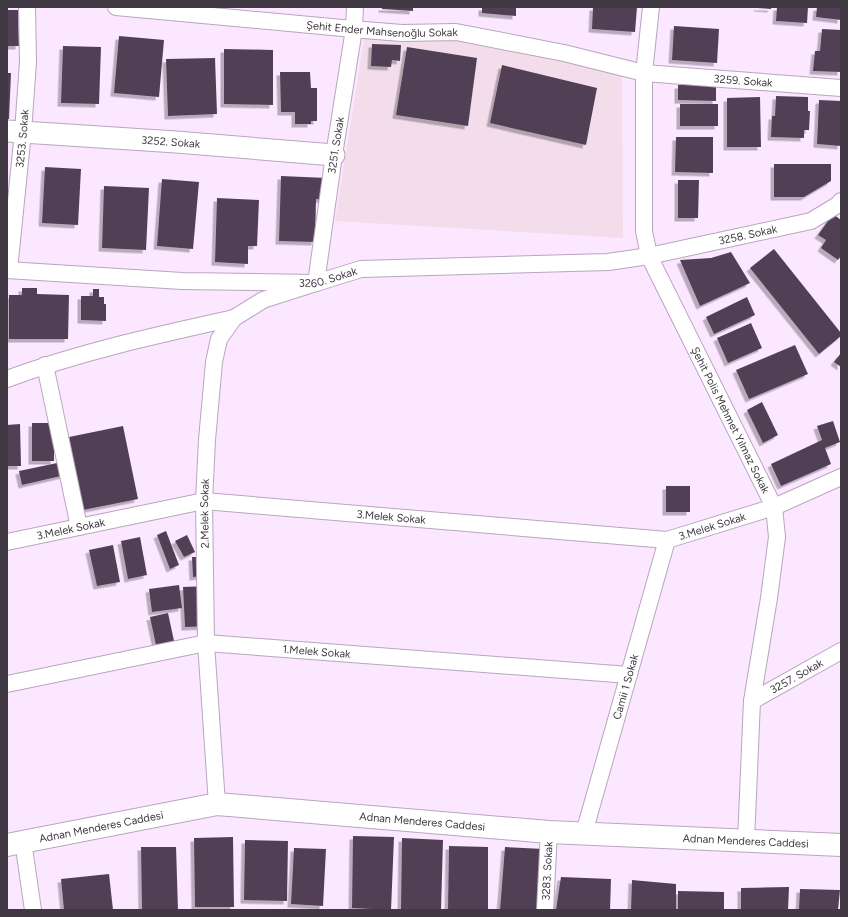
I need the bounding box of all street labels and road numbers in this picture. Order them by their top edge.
street label: Şehit Ender Mahsenoğlu Sokak [306,19,458,40]
street label: 3259. Sokak [713,72,774,90]
street label: 3253. Sokak [13,108,32,169]
street label: 3251. Sokak [325,115,347,175]
street label: 3252. Sokak [141,134,201,151]
street label: 3258. Sokak [717,222,779,248]
street label: 3260. Sokak [299,264,359,290]
street label: Şehit Polis Mehmet Yılmaz Sokak [688,345,772,496]
street label: 2.Melek Sokak [198,478,212,548]
street label: 3.Melek Sokak [356,508,427,527]
street label: 3.Melek Sokak [677,510,748,543]
street label: 3.Melek Sokak [35,516,107,543]
street label: 1.Melek Sokak [282,643,352,661]
street label: Camii 1 Sokak [610,652,642,721]
street label: 3257. Sokak [768,656,826,697]
street label: Adnan Menderes Caddesi [38,809,164,846]
street label: Adnan Menderes Caddesi [359,810,486,834]
street label: Adnan Menderes Caddesi [682,832,809,851]
street label: 3283. Sokak [539,841,556,901]

